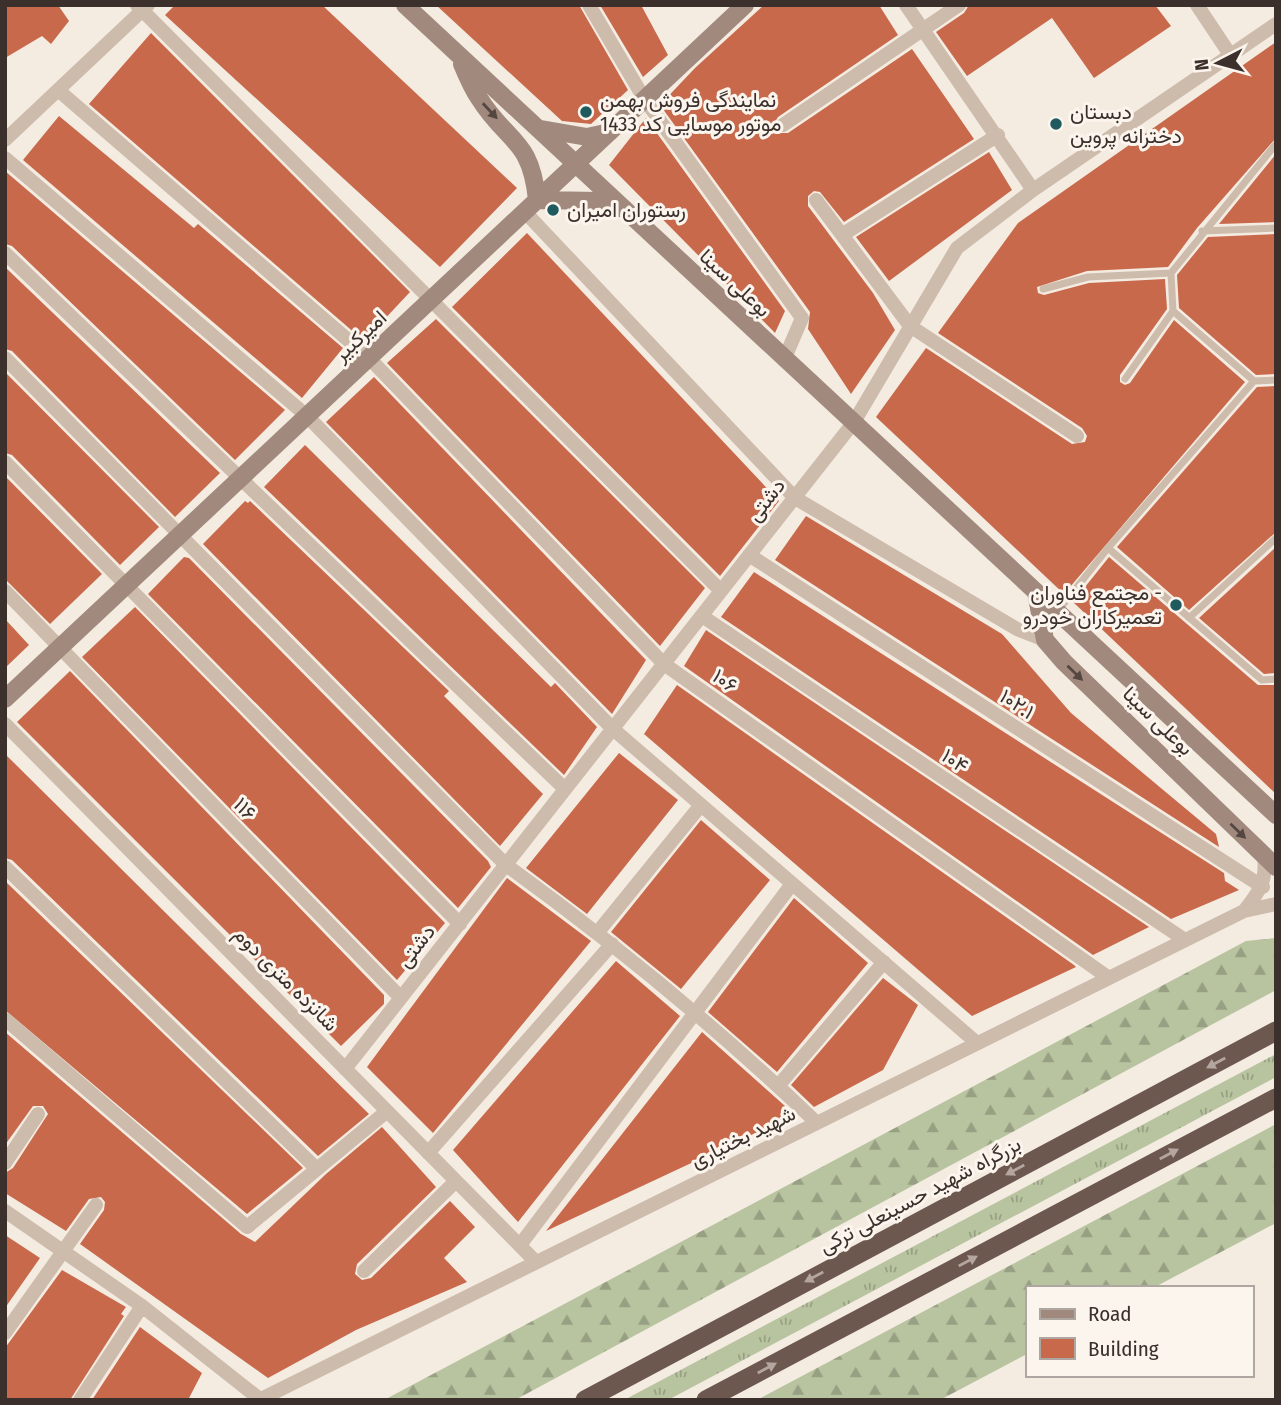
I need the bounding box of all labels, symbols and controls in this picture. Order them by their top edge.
north arrow [1183,28,1253,98]
text: N [1190,58,1214,72]
place label: نمایندگی فروش بهمن موتور موسایی کد 1433 [600,87,781,137]
place label: دبستان دخترانه پروین [1070,99,1182,150]
one-way arrow [482,102,498,119]
marker: نمایندگی فروش بهمن موتور موسایی کد 1433 [578,104,594,120]
marker: دبستان دخترانه پروین [1048,116,1064,132]
place label: رستوران امیران [567,197,686,223]
marker: رستوران امیران [545,202,561,218]
street label: بوعلی سینا [694,243,776,323]
street label: امیرکبیر [327,305,392,368]
street label: دشتی [741,473,791,527]
place label: مجتمع فناوران - تعمیرکاران خودرو [1023,580,1162,630]
marker: مجتمع فناوران - تعمیرکاران خودرو [1168,597,1184,613]
street label: ۱۰۶ [707,663,743,699]
one-way arrow [1066,664,1083,681]
street label: بوعلی سینا [1117,681,1199,761]
street label: ۱۰۲.۱ [995,683,1039,725]
street label: ۱۰۴ [937,743,973,779]
street label: ۱۱۶ [228,792,262,826]
one-way arrow [1229,822,1246,838]
street label: دشتی [391,919,441,973]
street label: شانزده متری دوم [227,921,344,1038]
one-way arrow [1206,1057,1225,1069]
street label: شهید بختیاری [686,1100,800,1174]
street label: بزرگراه شهید حسینعلی ترکی [815,1131,1025,1259]
one-way arrow [1159,1149,1179,1161]
one-way arrow [1005,1164,1025,1176]
one-way arrow [958,1255,977,1267]
one-way arrow [804,1272,824,1283]
legend [1026,1286,1253,1377]
text: Road [1088,1301,1132,1327]
text: Building [1088,1336,1159,1362]
one-way arrow [757,1362,777,1373]

